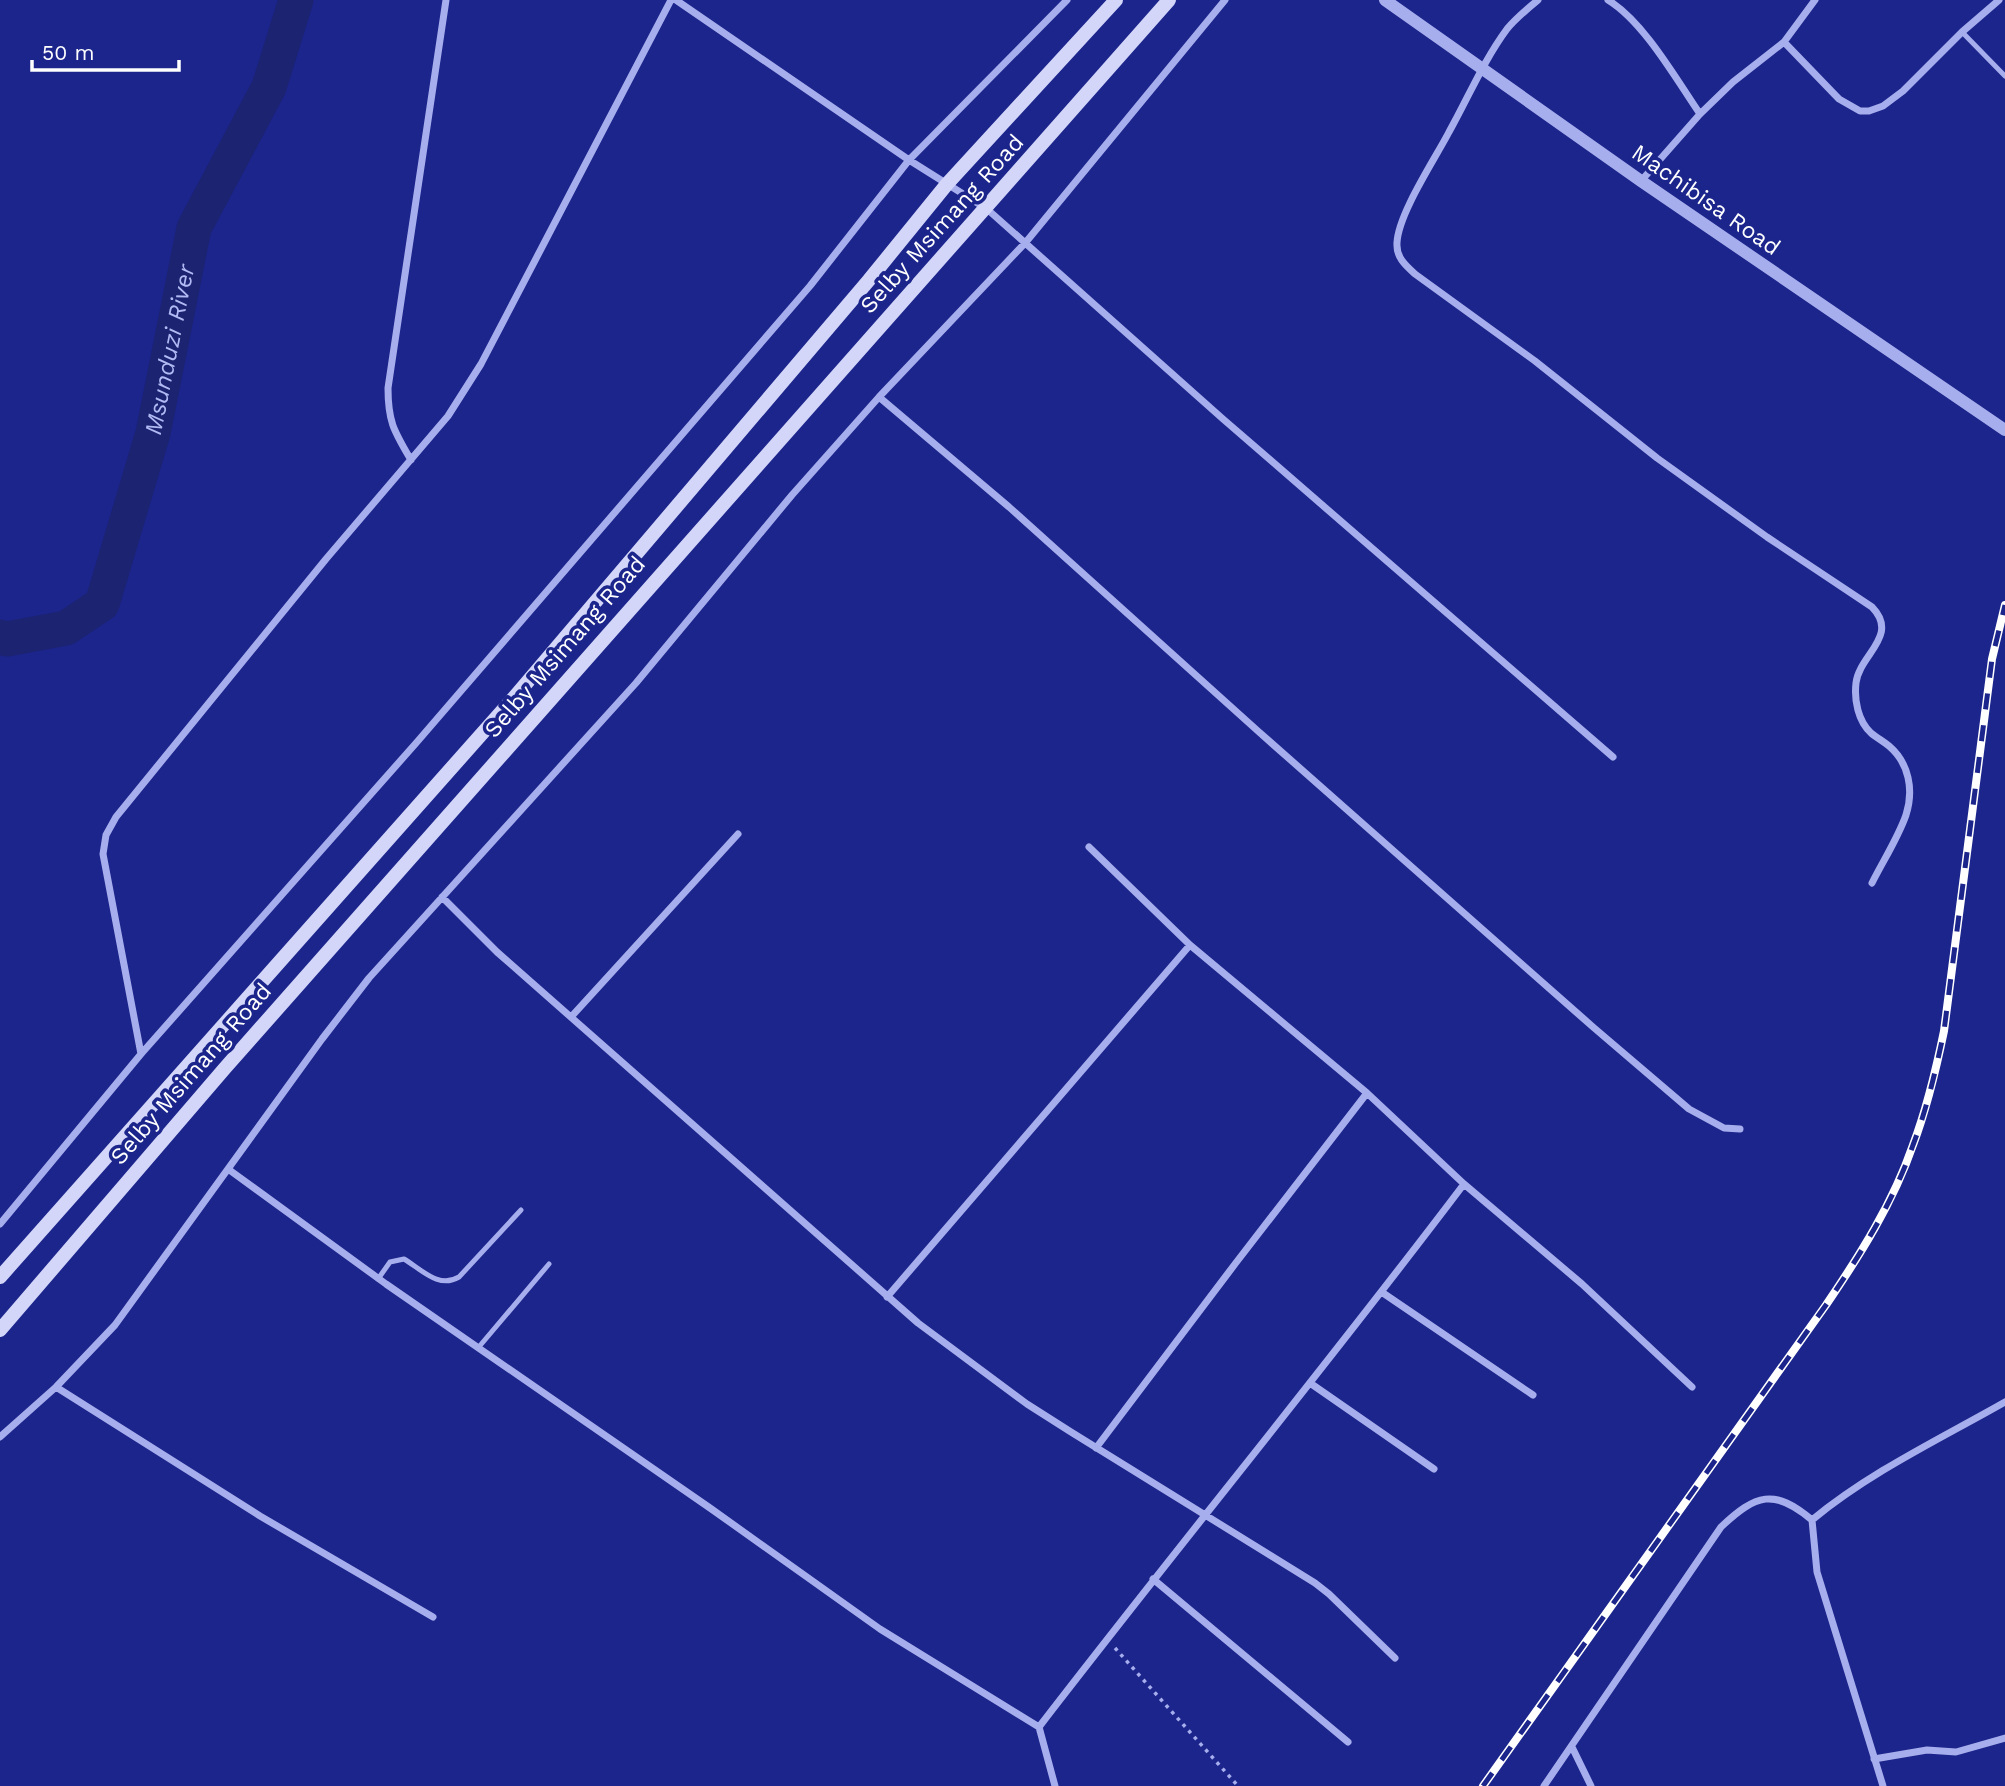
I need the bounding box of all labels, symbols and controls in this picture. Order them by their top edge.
scale bar [32,28,178,72]
text: 50 m [42,40,94,65]
street label: Selby Msimang Road [855,129,1029,319]
street label: Machibisa Road [1627,139,1785,261]
water label: Msunduzi River [139,260,201,437]
street label: Selby Msimang Road [479,551,651,743]
street label: Selby Msimang Road [105,978,277,1170]

